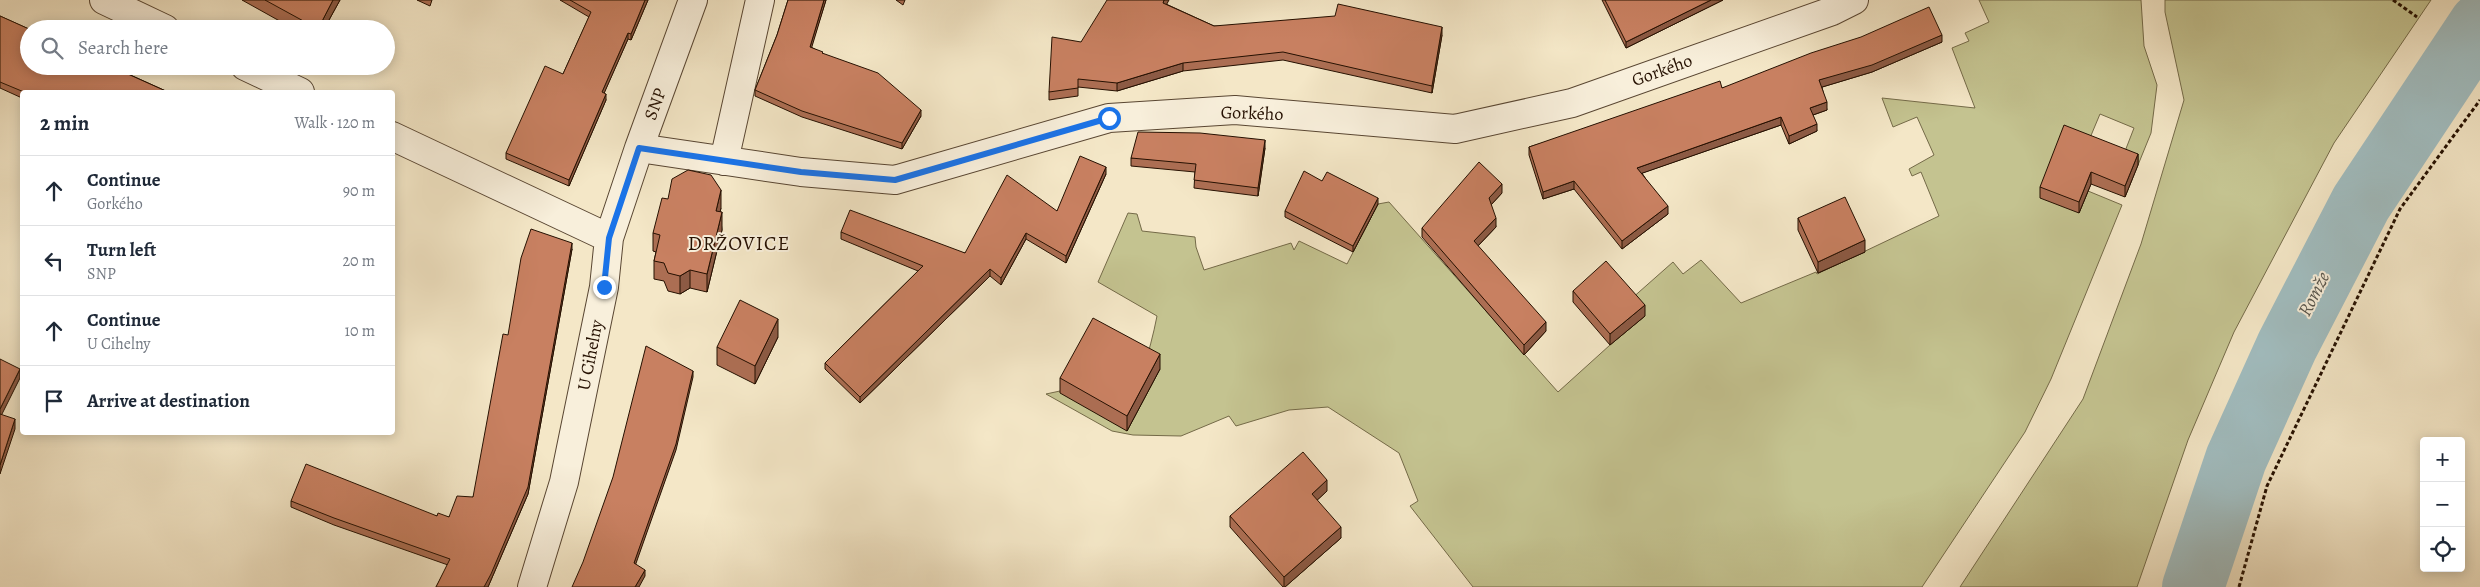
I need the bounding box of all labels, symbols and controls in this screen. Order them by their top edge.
search box [20,20,395,75]
icon: search [38,34,66,62]
text: Search here [78,35,168,61]
street label: Gorkého [1628,48,1696,92]
street label: SNP [638,85,672,123]
street label: Gorkého [1220,100,1284,126]
route start [1098,107,1121,130]
text: 2 min [40,109,89,137]
text: Walk · 120 m [294,112,375,134]
text: Continue [87,167,161,193]
icon: ahead [40,177,68,205]
text: 90 m [343,180,375,202]
text: Gorkého [87,193,143,215]
district label: DRŽOVICE [688,230,790,257]
text: Turn left [87,237,156,263]
icon: left [40,247,68,275]
text: 20 m [342,250,375,272]
text: SNP [87,263,116,285]
water label: Romže [2292,267,2336,321]
route end [593,276,616,299]
text: Continue [87,307,161,333]
icon: ahead [40,317,68,345]
street label: U Cihelny [571,317,609,392]
text: 10 m [345,320,375,342]
text: U Cihelny [87,333,151,355]
icon: arrive [40,387,68,415]
text: Arrive at destination [87,388,250,414]
map controls [2420,437,2465,572]
button: + [2420,437,2465,482]
button: − [2420,482,2465,527]
button: locate [2420,527,2465,572]

